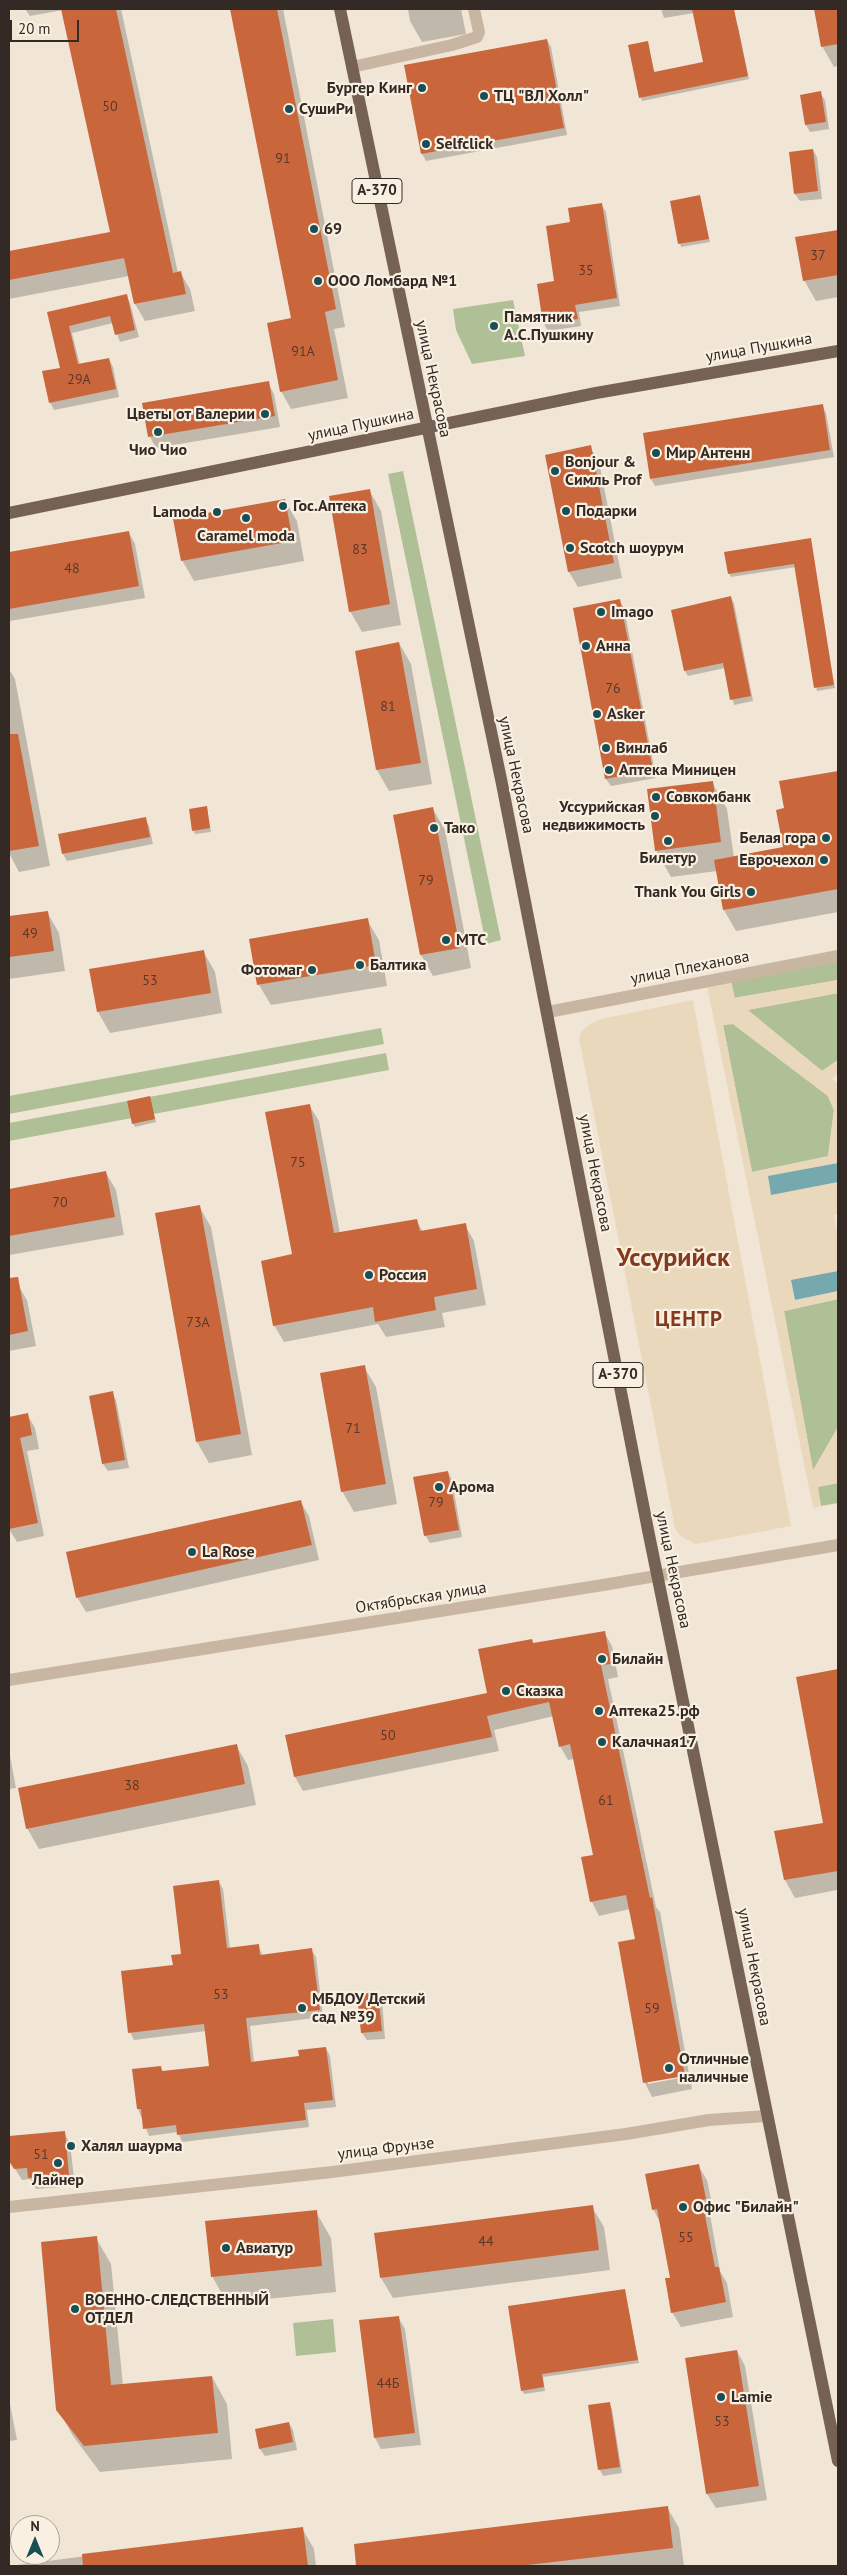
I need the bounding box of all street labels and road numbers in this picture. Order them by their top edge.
road number: А-370 [352,178,402,204]
street label: улица Некрасова [411,319,455,439]
street label: улица Пушкина [704,329,814,367]
street label: улица Пушкина [306,404,416,446]
street label: улица Некрасова [494,715,538,835]
street label: улица Плеханова [629,947,751,989]
street label: улица Некрасова [574,1113,616,1233]
road number: А-370 [593,1362,643,1388]
street label: улица Некрасова [651,1510,695,1630]
street label: Октябрьская улица [354,1578,488,1618]
street label: улица Некрасова [733,1907,775,2027]
street label: улица Фрунзе [337,2134,435,2164]

